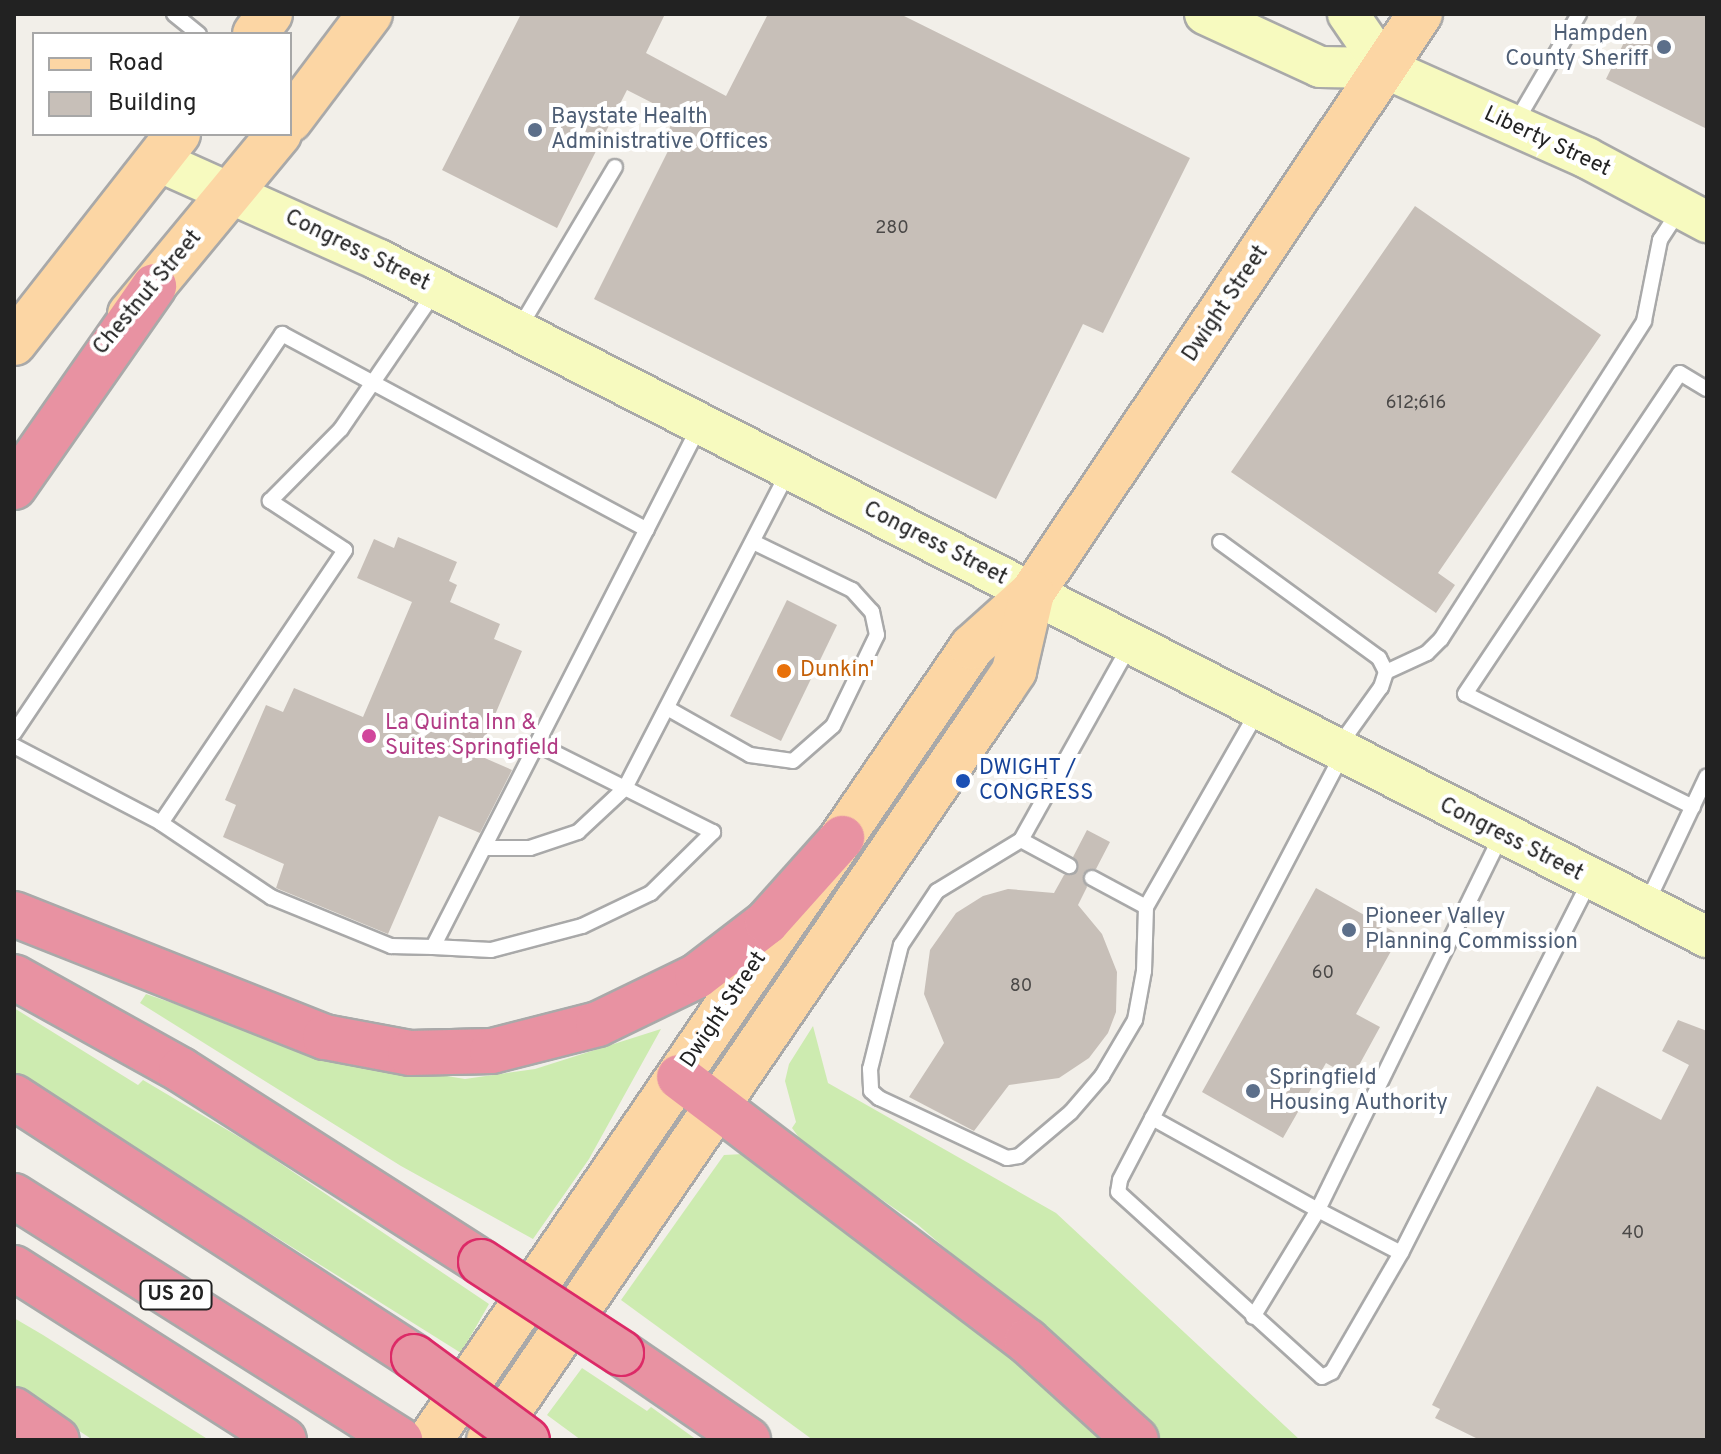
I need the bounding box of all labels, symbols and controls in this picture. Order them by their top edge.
place label: Hampden County Sheriff [1505,21,1648,72]
legend [32,32,292,136]
marker: Hampden County Sheriff [1655,38,1673,56]
text: Road [108,49,164,79]
text: Building [108,89,197,119]
street label: Liberty Street [1479,101,1615,183]
place label: Baystate Health Administrative Offices [551,104,768,156]
marker: Baystate Health Administrative Offices [526,121,544,139]
street label: Congress Street [280,205,434,297]
house number: 280 [875,218,909,240]
street label: Chestnut Street [88,225,208,361]
street label: Dwight Street [1177,241,1275,367]
house number: 612;616 [1386,393,1446,415]
street label: Congress Street [859,496,1011,592]
place label: Dunkin' [800,658,874,684]
marker: Dunkin' [775,662,793,680]
place label: La Quinta Inn & Suites Springfield [385,710,559,762]
marker: La Quinta Inn & Suites Springfield [360,727,378,745]
place label: DWIGHT / CONGRESS [979,755,1093,806]
marker: DWIGHT / CONGRESS [954,772,972,790]
street label: Congress Street [1435,792,1587,888]
place label: Pioneer Valley Planning Commission [1365,904,1578,956]
marker: Pioneer Valley Planning Commission [1340,921,1358,939]
street label: Dwight Street [675,947,773,1073]
house number: 60 [1312,963,1334,985]
house number: 80 [1010,976,1032,998]
place label: Springfield Housing Authority [1269,1065,1449,1116]
marker: Springfield Housing Authority [1244,1082,1262,1100]
house number: 40 [1622,1223,1644,1245]
road number: US 20 [138,1279,214,1311]

